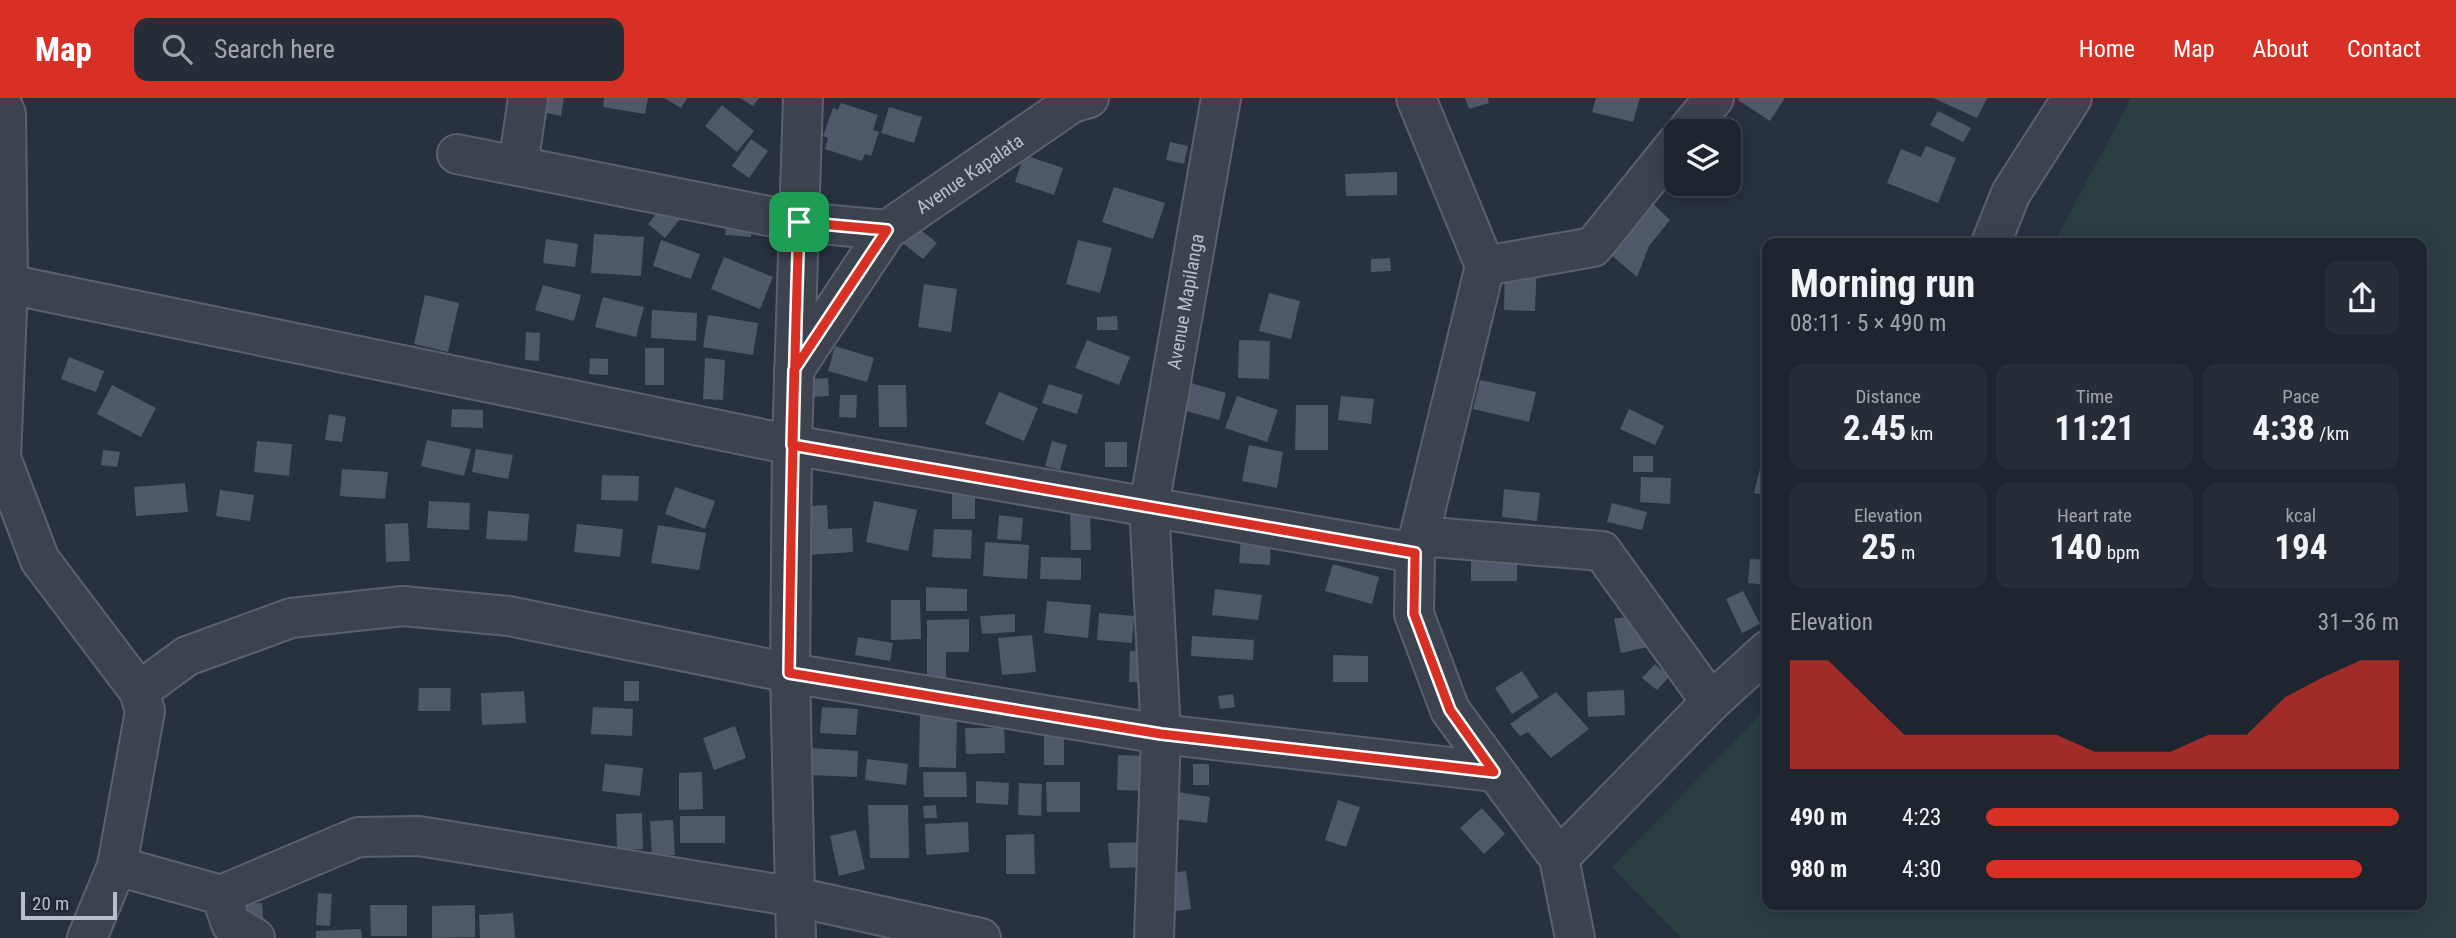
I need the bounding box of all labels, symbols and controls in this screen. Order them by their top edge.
search box [134,18,624,81]
text: Map [35,30,92,69]
icon: search [158,30,196,68]
text: Search here [214,34,335,64]
text: Home [2079,35,2135,63]
text: Map [2173,35,2215,63]
text: About [2253,35,2309,63]
text: Contact [2347,35,2421,63]
map controls [1664,119,1741,196]
button: layers [1664,119,1741,196]
street label: Avenue Kapalata [912,129,1028,219]
pin [769,192,829,252]
icon: arrive [780,203,818,241]
street label: Avenue Mapilanga [1162,232,1209,371]
button: share [2325,261,2399,335]
text: Morning run [1790,262,1975,306]
text: 08:11 · 5 × 490 m [1790,310,1946,337]
text: Distance [1855,385,1921,408]
text: Time [2076,385,2113,408]
text: Pace [2282,385,2319,408]
text: 2.45 [1843,408,1906,449]
text: 11:21 [2054,408,2135,449]
text: 4:38 [2252,408,2315,449]
text: km [1906,422,1933,445]
text: /km [2315,422,2349,445]
text: Elevation [1854,504,1922,527]
text: Heart rate [2057,504,2132,527]
text: kcal [2286,504,2316,527]
text: 25 [1861,527,1897,568]
text: 140 [2049,527,2102,568]
text: 194 [2274,527,2327,568]
text: m [1897,541,1915,564]
text: bpm [2102,541,2140,564]
text: Elevation [1790,609,1873,636]
text: 31–36 m [2318,609,2399,636]
text: 490 m [1790,804,1847,831]
text: 4:23 [1902,804,1941,831]
text: 980 m [1790,856,1847,883]
text: 4:30 [1902,856,1941,883]
scale bar [21,889,117,921]
text: 20 m [32,892,69,915]

